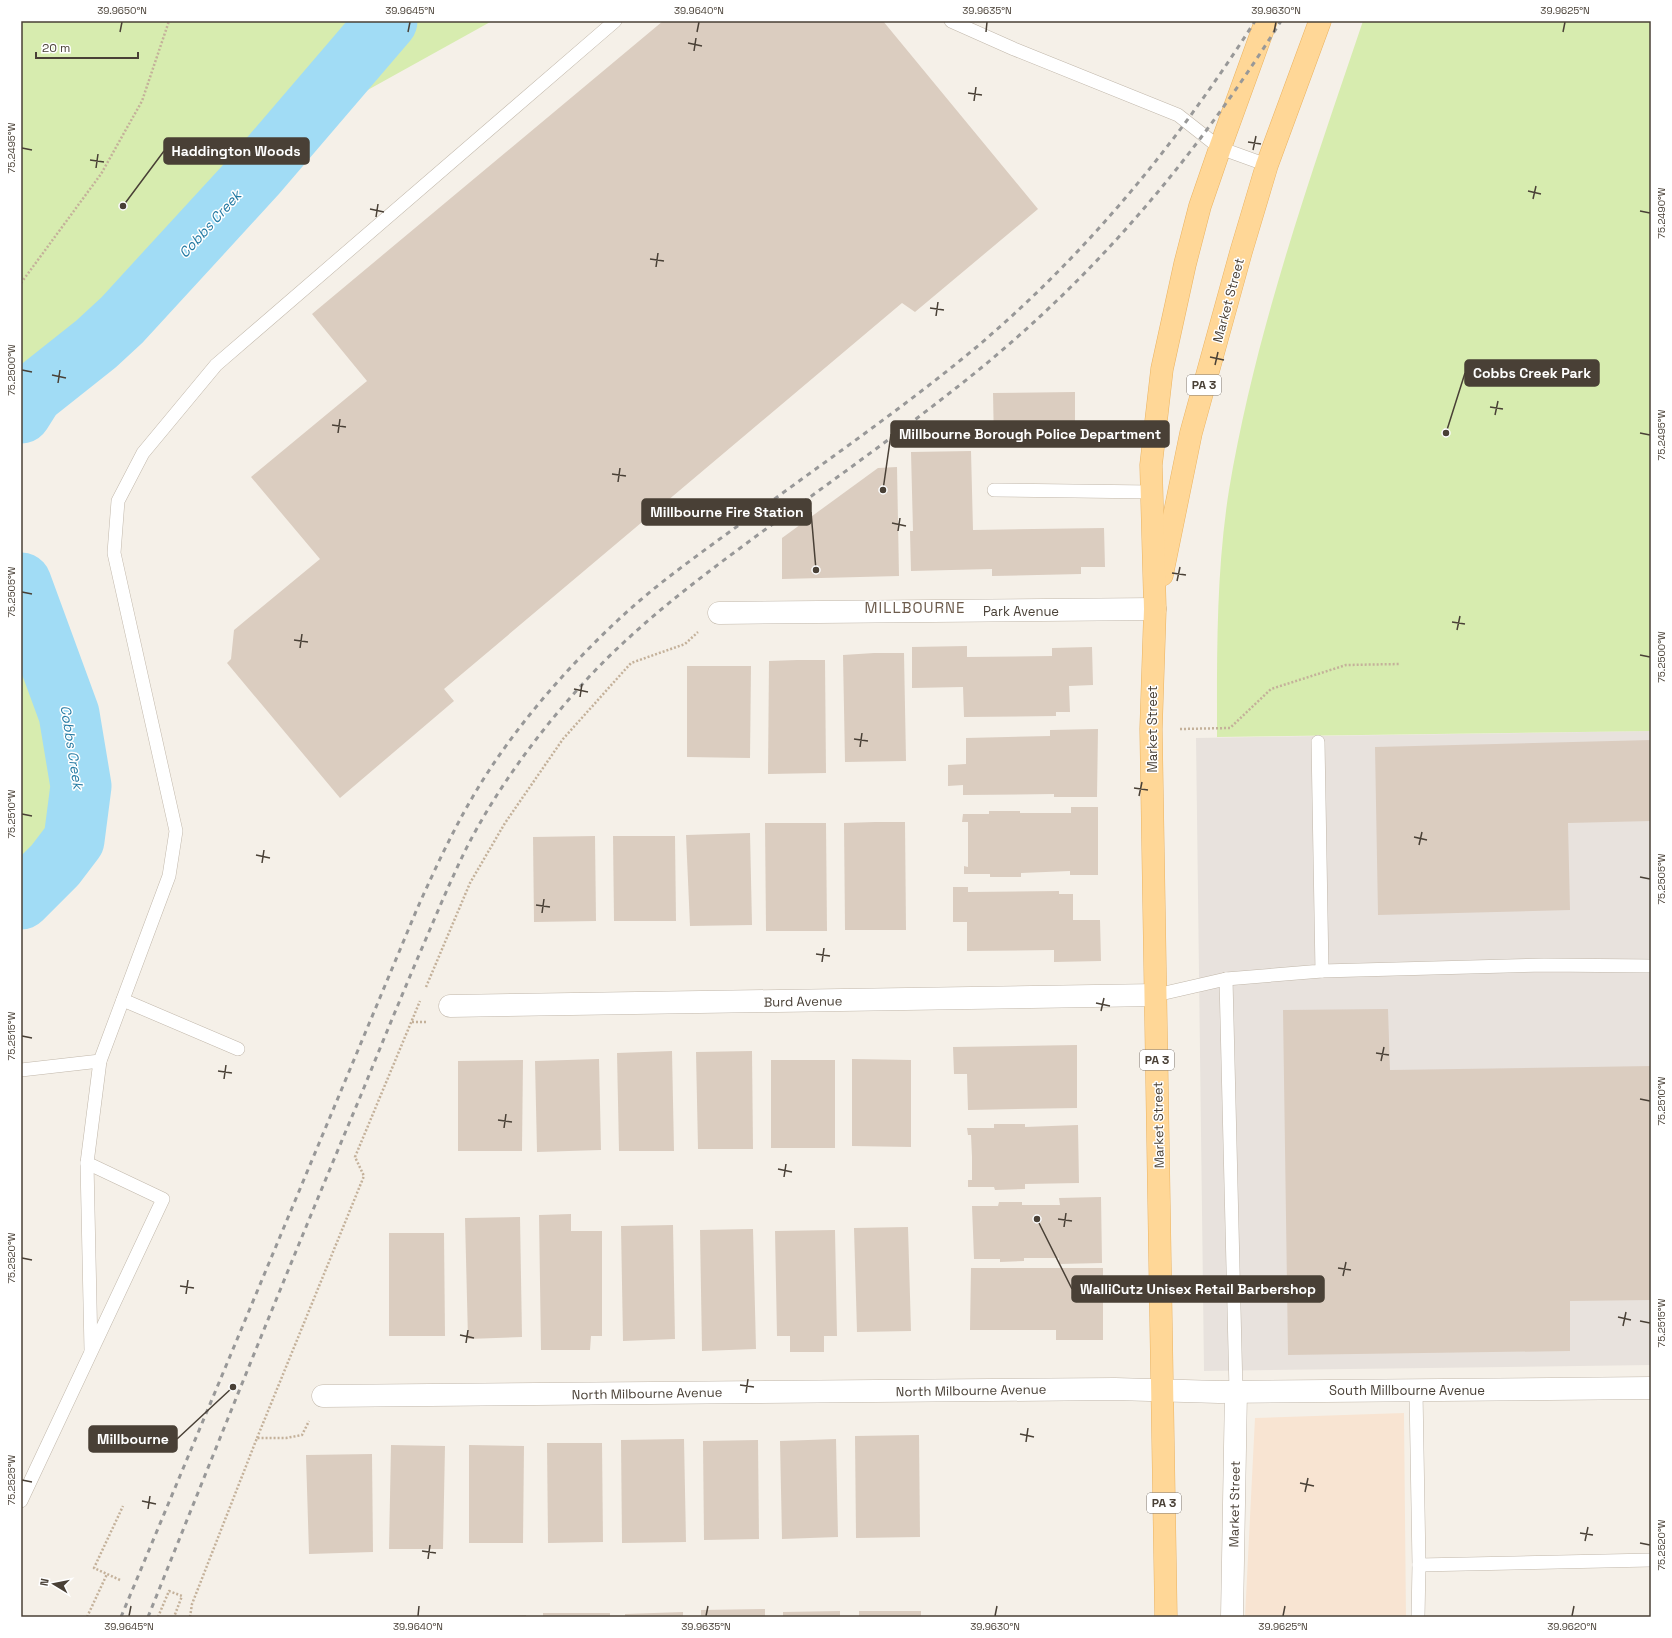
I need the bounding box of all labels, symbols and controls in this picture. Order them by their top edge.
text: 39.9650°N [97,4,147,17]
text: 39.9645°N [385,4,435,17]
text: 39.9640°N [674,4,724,17]
text: 39.9635°N [962,4,1012,17]
text: 39.9630°N [1251,4,1301,17]
text: 39.9625°N [1540,4,1590,17]
scale bar [36,34,138,60]
text: 20 m [42,40,70,56]
text: 75.2495°W [5,122,18,173]
callout: Haddington Woods [164,138,309,164]
text: Haddington Woods [172,142,300,160]
water label: Cobbs Creek [175,185,246,262]
text: 75.2490°W [1655,187,1668,239]
street label: Market Street [1209,256,1248,344]
text: 75.2500°W [5,344,18,396]
callout: Cobbs Creek Park [1465,360,1599,386]
text: Cobbs Creek Park [1473,364,1591,382]
road number: PA 3 [1187,375,1221,395]
text: 75.2495°W [1655,409,1668,460]
callout: Millbourne Borough Police Department [891,421,1169,447]
text: Millbourne Borough Police Department [899,425,1161,443]
callout: Millbourne Fire Station [642,499,811,525]
text: Millbourne Fire Station [650,503,804,521]
text: 75.2505°W [5,566,18,618]
district label: MILLBOURNE [865,598,965,617]
street label: Park Avenue [983,603,1059,620]
text: 75.2500°W [1655,631,1668,683]
street label: Market Street [1144,686,1161,772]
water label: Cobbs Creek [56,704,88,792]
text: 75.2510°W [5,789,18,839]
text: 75.2505°W [1655,853,1668,905]
street label: Burd Avenue [764,992,842,1011]
text: 75.2515°W [5,1011,18,1060]
road number: PA 3 [1140,1050,1174,1070]
text: 75.2510°W [1655,1076,1668,1126]
street label: Market Street [1149,1081,1168,1169]
text: 75.2520°W [5,1232,18,1284]
callout: WalliCutz Unisex Retail Barbershop [1072,1276,1324,1302]
text: WalliCutz Unisex Retail Barbershop [1080,1280,1316,1298]
text: 75.2515°W [1655,1298,1668,1347]
street label: North Milbourne Avenue [896,1381,1046,1400]
street label: South Millbourne Avenue [1329,1382,1485,1399]
street label: North Milbourne Avenue [572,1384,722,1403]
callout: Millbourne [89,1426,177,1452]
text: Millbourne [97,1430,169,1448]
text: 75.2525°W [5,1454,18,1505]
street label: Market Street [1225,1460,1244,1548]
road number: PA 3 [1147,1493,1181,1513]
text: 75.2520°W [1655,1519,1668,1571]
north arrow [34,1564,74,1604]
text: N [37,1577,52,1587]
text: 39.9645°N [104,1620,154,1633]
text: 39.9640°N [393,1620,443,1633]
text: 39.9635°N [681,1620,731,1633]
text: 39.9630°N [970,1620,1020,1633]
text: 39.9625°N [1258,1620,1308,1633]
text: 39.9620°N [1547,1620,1597,1633]

